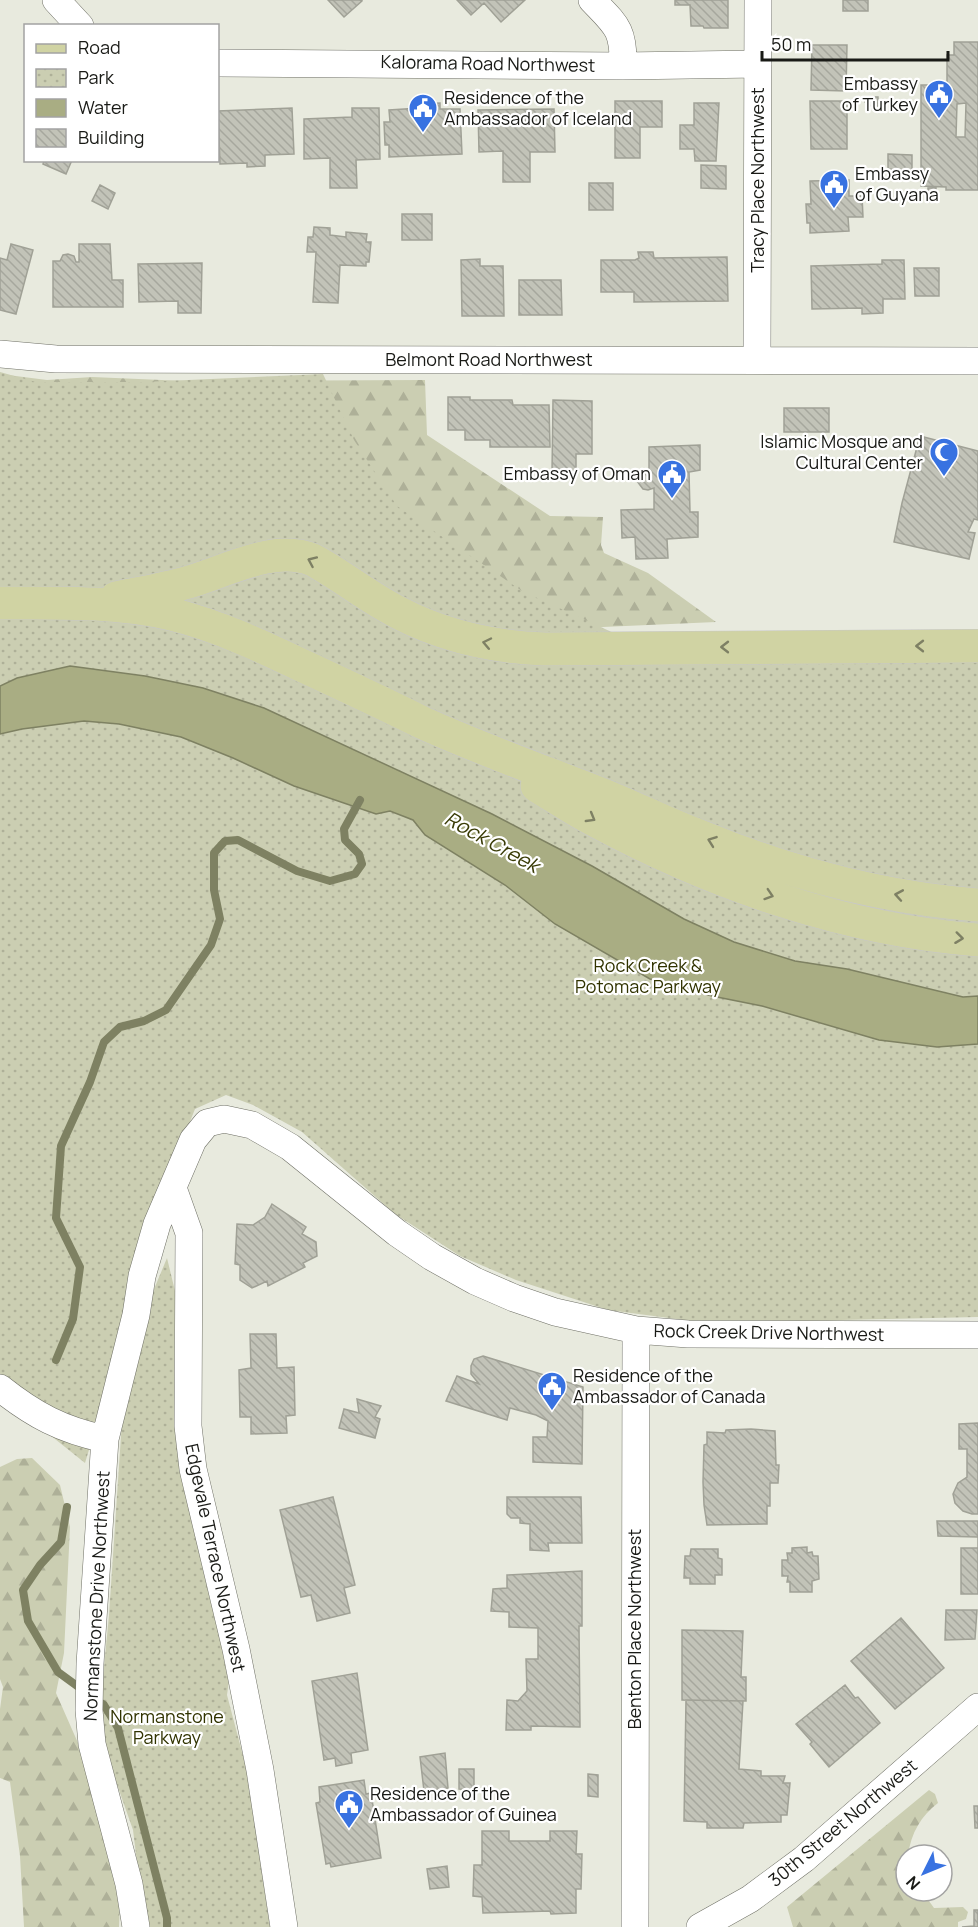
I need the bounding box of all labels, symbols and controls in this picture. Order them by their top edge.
legend [24,24,219,162]
scale bar [762,24,948,62]
text: 50 m [771,32,811,56]
text: Road [78,35,121,59]
street label: Kalorama Road Northwest [380,49,596,77]
text: Park [78,65,115,89]
place label: Embassy of Turkey [842,71,919,116]
public building icon: Embassy of Turkey [923,78,955,120]
place label: Residence of the Ambassador of Iceland [444,85,632,130]
street label: Tracy Place Northwest [745,87,769,273]
public building icon: Residence of the Ambassador of Iceland [407,92,439,134]
text: Water [78,95,128,119]
text: Building [78,125,144,149]
place label: Embassy of Guyana [855,161,939,206]
public building icon: Embassy of Guyana [818,168,850,210]
street label: Belmont Road Northwest [385,347,593,371]
place label: Islamic Mosque and Cultural Center [760,429,924,474]
mosque icon: Islamic Mosque and Cultural Center [928,436,960,478]
public building icon: Embassy of Oman [656,458,688,500]
place label: Embassy of Oman [504,461,651,485]
one-way arrow [307,556,318,568]
one-way arrow [482,637,492,650]
one-way arrow [915,640,924,652]
one-way arrow [720,641,729,654]
water label: Rock Creek [440,805,547,880]
one-way arrow [585,811,595,822]
one-way arrow [707,836,718,849]
one-way arrow [763,888,774,901]
one-way arrow [895,889,905,902]
one-way arrow [955,931,964,944]
park label: Rock Creek & Potomac Parkway [575,953,721,998]
street label: Rock Creek Drive Northwest [653,1318,885,1346]
place label: Residence of the Ambassador of Canada [573,1363,765,1408]
public building icon: Residence of the Ambassador of Canada [536,1370,568,1412]
street label: Edgevale Terrace Northwest [180,1441,252,1674]
street label: Normanstone Drive Northwest [77,1470,115,1722]
street label: Benton Place Northwest [622,1529,646,1729]
park label: Normanstone Parkway [110,1704,224,1749]
street label: 30th Street Northwest [764,1755,922,1891]
place label: Residence of the Ambassador of Guinea [370,1781,557,1826]
public building icon: Residence of the Ambassador of Guinea [333,1788,365,1830]
north arrow [894,1843,954,1903]

